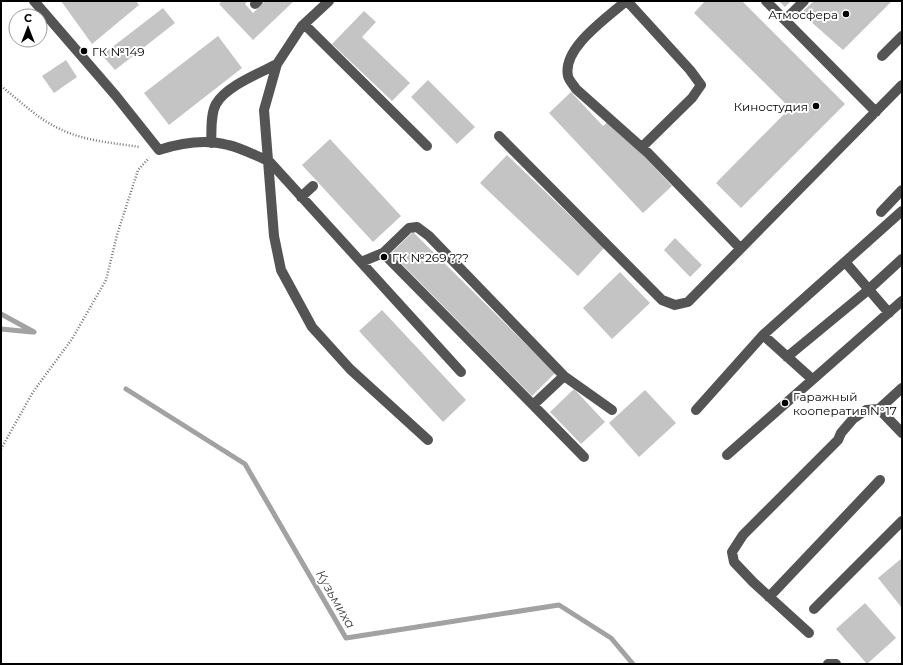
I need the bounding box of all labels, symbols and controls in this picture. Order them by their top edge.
place label: Атмосфера [768,7,838,22]
north arrow [8,8,48,48]
marker: Атмосфера [841,9,851,19]
text: С [24,11,32,25]
place label: ГК №149 [92,44,145,59]
marker: ГК №149 [79,46,89,56]
place label: Киностудия [734,99,808,114]
marker: Киностудия [811,101,821,111]
place label: ГК №269 ??? [392,250,469,265]
marker: ГК №269 ??? [379,252,389,262]
place label: Гаражный кооператив N°17 [793,389,897,418]
marker: Гаражный кооператив N°17 [780,398,790,408]
water label: Кузьмиха [313,567,359,631]

